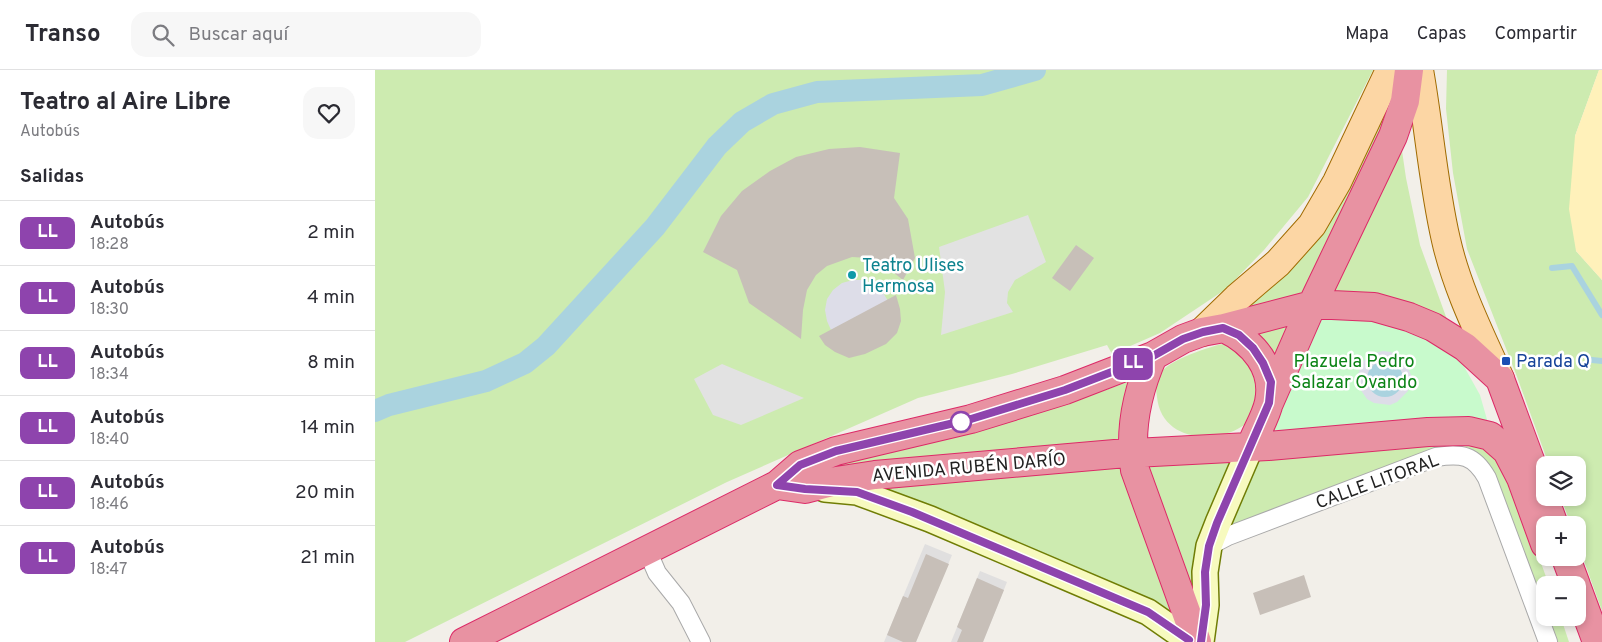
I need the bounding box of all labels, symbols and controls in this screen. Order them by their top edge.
search box [131,12,481,57]
text: Transo [25,20,101,50]
icon: search [149,21,177,49]
text: Buscar aquí [189,23,288,47]
text: Mapa [1345,23,1389,46]
text: Capas [1417,23,1466,46]
text: Compartir [1494,23,1577,46]
button: heart [303,87,355,139]
text: Teatro al Aire Libre [20,88,231,118]
text: Autobús [20,122,80,142]
text: Salidas [20,165,84,189]
text: Autobús [90,211,165,235]
text: LL [37,221,58,244]
text: 2 min [307,221,355,245]
text: 18:28 [90,235,129,255]
place label: Teatro Ulises Hermosa [862,255,964,299]
marker: Teatro Ulises Hermosa [846,269,858,281]
text: Autobús [90,276,165,300]
text: LL [37,286,58,309]
text: 4 min [307,286,355,310]
text: 18:30 [90,300,129,320]
text: Autobús [90,341,165,365]
line badge: LL [1111,348,1155,380]
text: LL [37,351,58,374]
text: 8 min [307,351,355,375]
park label: Plazuela Pedro Salazar Ovando [1291,351,1417,395]
place label: Parada Q [1516,351,1590,374]
text: LL [1123,352,1143,375]
marker: Parada Q [1500,355,1512,367]
text: 18:34 [90,365,129,385]
text: Autobús [90,406,165,430]
unlabelled marker [950,411,972,433]
text: LL [37,416,58,439]
text: 14 min [300,416,355,440]
text: 18:40 [90,430,130,450]
street label: AVENIDA RUBÉN DARÍO [871,447,1067,488]
street label: CALLE LITORAL [1313,449,1442,515]
map controls [1536,456,1586,626]
button: layers [1536,456,1586,506]
text: Autobús [90,471,165,495]
text: LL [37,481,58,504]
text: 20 min [295,481,355,505]
text: 18:46 [90,495,129,515]
button: + [1536,516,1586,566]
text: Autobús [90,536,165,560]
text: LL [37,546,58,569]
text: 21 min [300,546,355,570]
text: 18:47 [90,560,127,580]
button: − [1536,576,1586,626]

